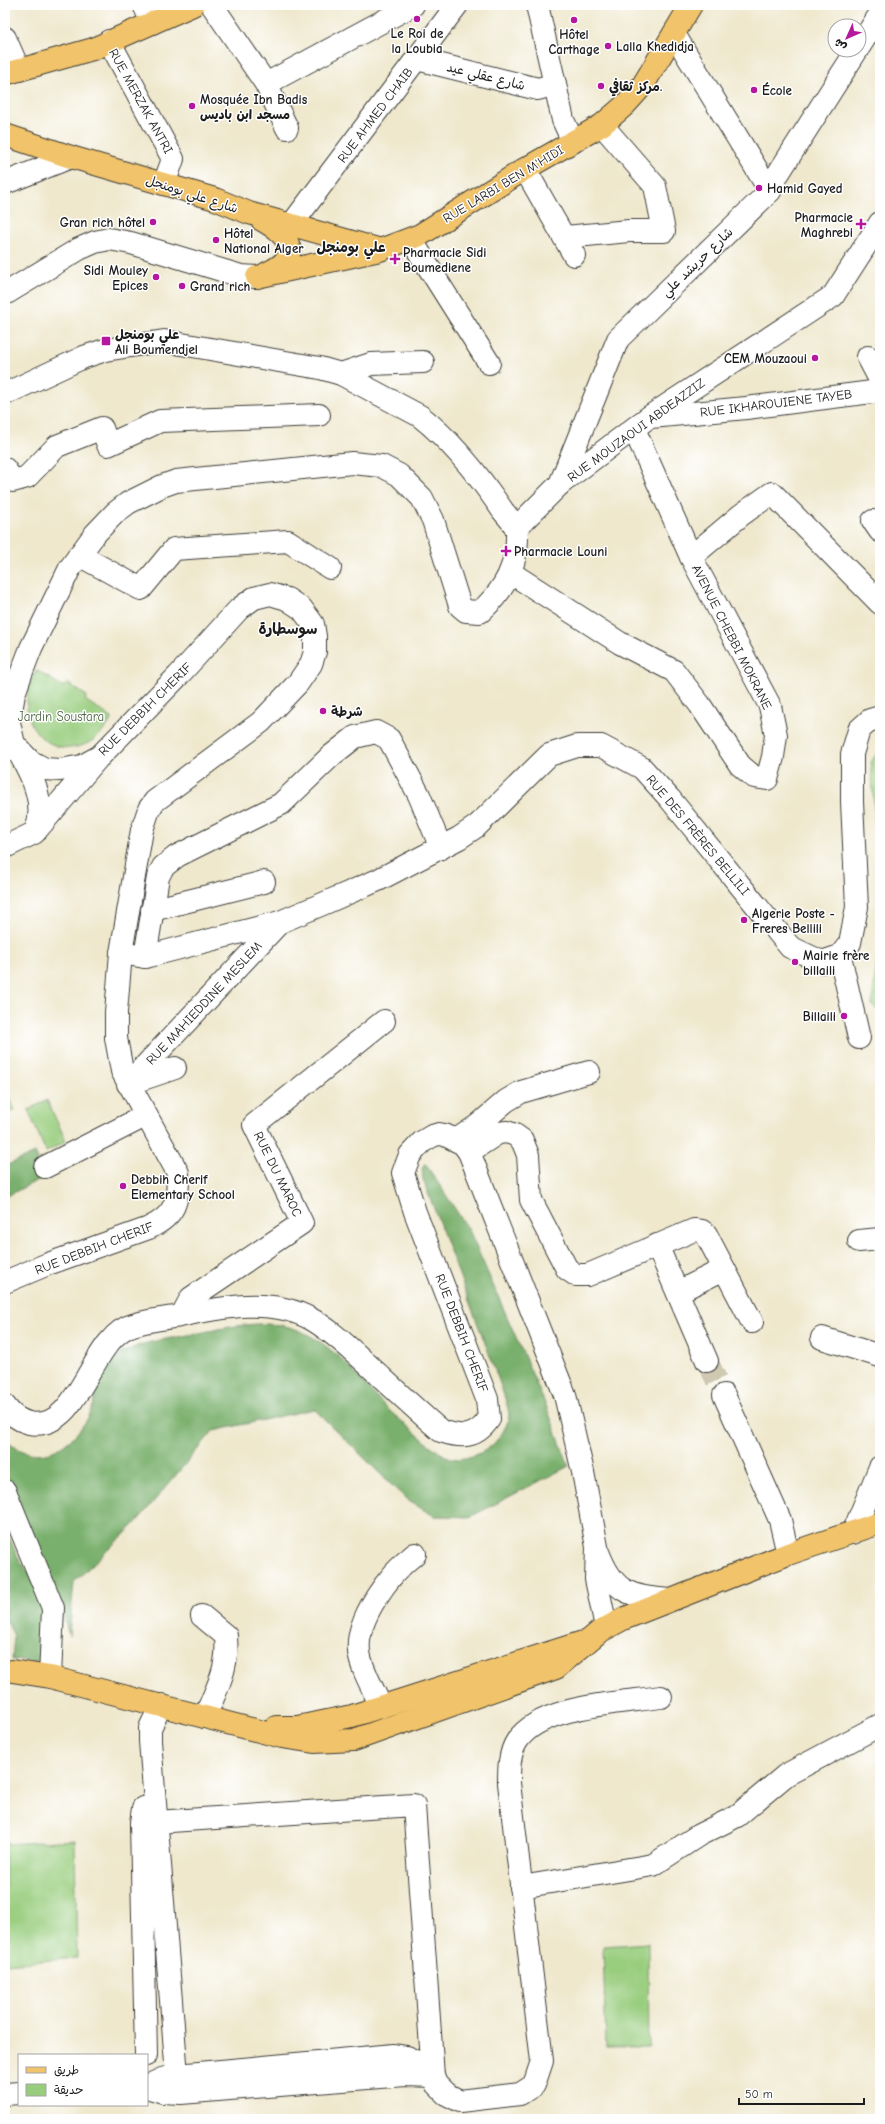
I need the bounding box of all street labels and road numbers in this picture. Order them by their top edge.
street label: RUE MERZAK ANTRI [106,46,176,156]
street label: شارع عقلي عيد [444,59,527,97]
street label: RUE AHMED CHAIB [334,64,416,166]
street label: RUE LARBI BEN M'HIDI [440,142,566,226]
street label: شارع علي بومنجل [143,172,240,220]
street label: شارع حريشد علي [658,224,739,303]
street label: RUE MOUZAOUI ABDEAZZIZ [564,375,708,485]
street label: RUE IKHAROUIENE TAYEB [699,386,853,420]
street label: AVENUE CHEBBI MOKRANE [689,562,775,712]
street label: RUE DEBBIH CHERIF [95,659,195,759]
street label: RUE DES FRÈRES BELLILI [643,771,753,898]
street label: RUE MAHIEDDINE MESLEM [143,938,265,1068]
street label: RUE DU MAROC [251,1129,305,1219]
street label: RUE DEBBIH CHERIF [33,1218,156,1277]
street label: RUE DEBBIH CHERIF [433,1272,492,1395]

